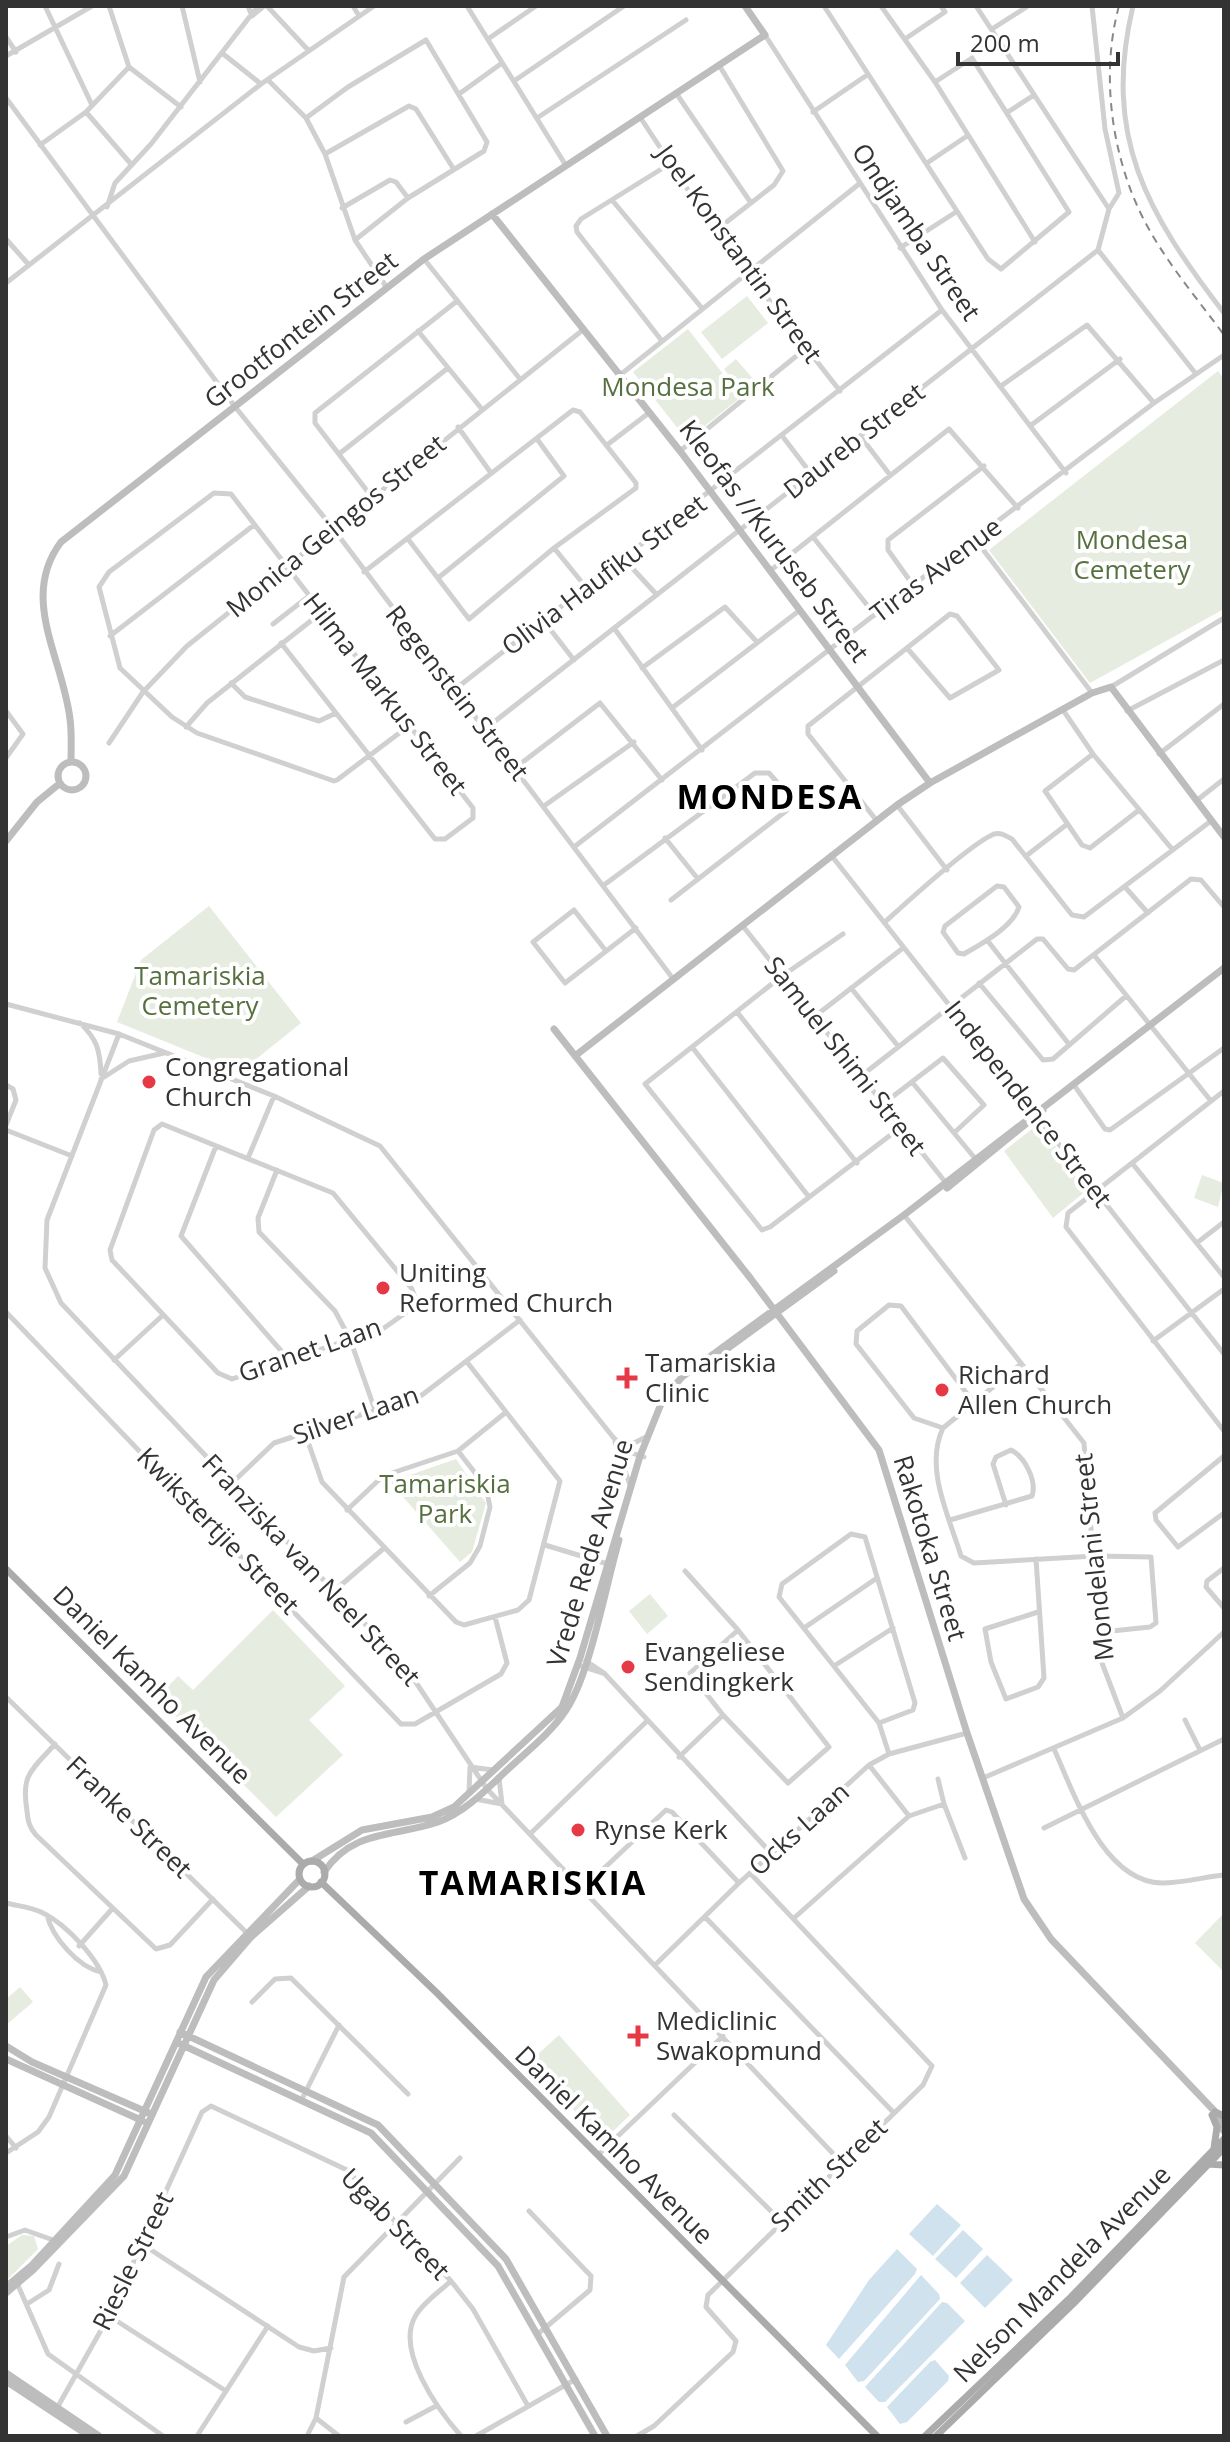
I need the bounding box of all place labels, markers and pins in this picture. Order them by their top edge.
place label: Congregational Church [165,1048,349,1114]
marker: Congregational Church [140,1073,158,1091]
place label: Uniting Reformed Church [399,1254,613,1320]
marker: Uniting Reformed Church [374,1279,392,1297]
place label: Tamariskia Clinic [645,1344,777,1410]
place label: Richard Allen Church [958,1356,1112,1422]
marker: Tamariskia Clinic [616,1367,638,1389]
marker: Richard Allen Church [933,1381,951,1399]
place label: Evangeliese Sendingkerk [644,1633,794,1699]
marker: Evangeliese Sendingkerk [619,1658,637,1676]
place label: Rynse Kerk [594,1811,728,1847]
marker: Rynse Kerk [569,1821,587,1839]
place label: Mediclinic Swakopmund [656,2002,822,2068]
marker: Mediclinic Swakopmund [627,2025,649,2047]

